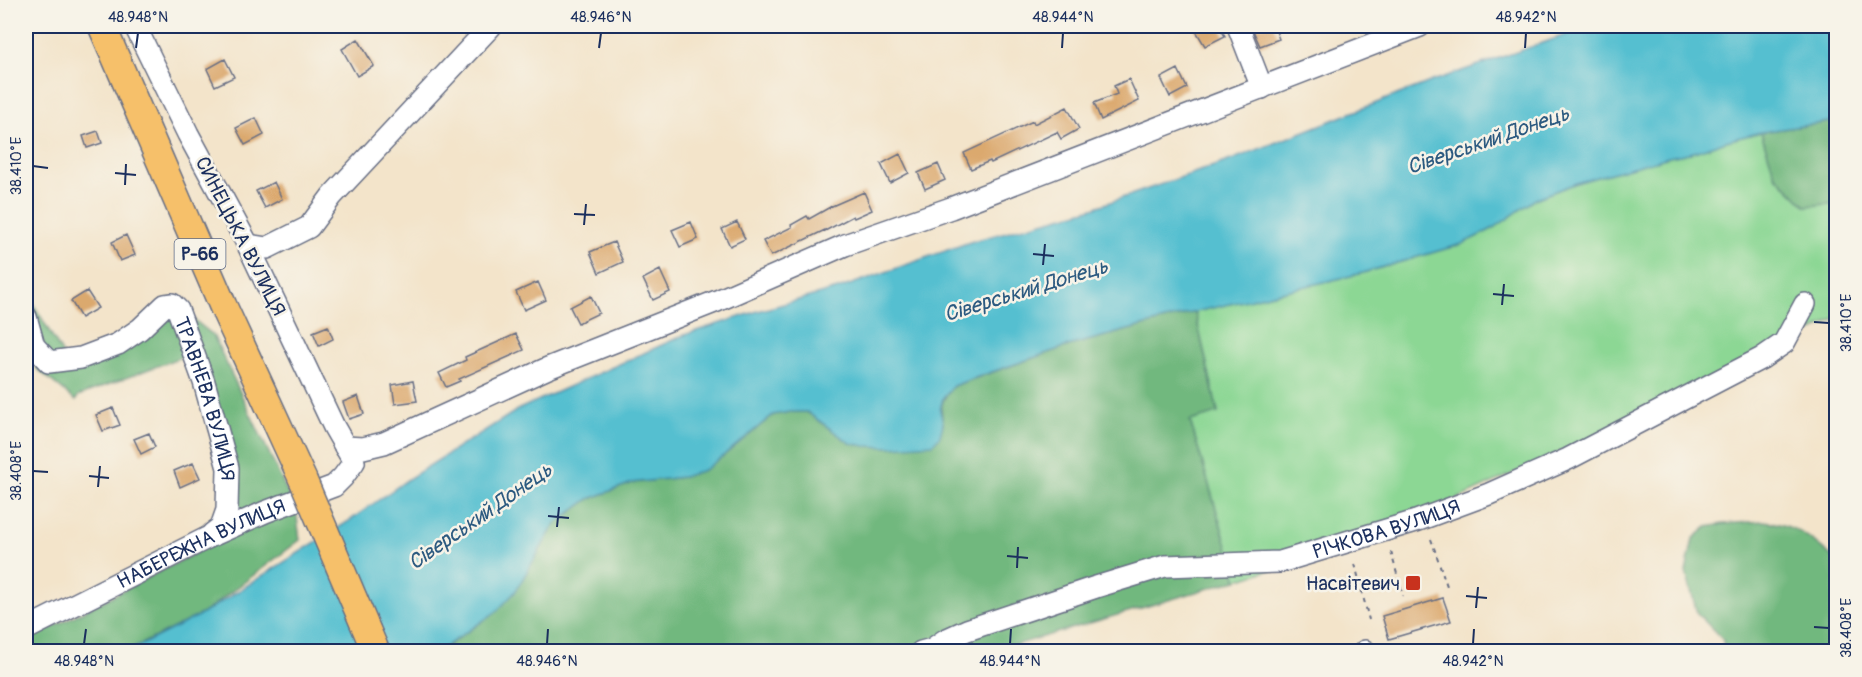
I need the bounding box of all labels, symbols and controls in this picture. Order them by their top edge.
text: 48.948°N [108,8,168,27]
text: 48.946°N [570,8,632,27]
text: 48.944°N [1032,8,1094,27]
text: 48.942°N [1495,8,1557,27]
water label: Сіверський Донець [1403,100,1573,181]
text: 38.410°E [7,137,26,195]
street label: СИНЕЦЬКА ВУЛИЦЯ [190,152,292,320]
road number: Р-66 [174,239,226,269]
water label: Сіверський Донець [941,253,1112,328]
text: 38.410°E [1837,294,1856,352]
street label: ТРАВНЕВА ВУЛИЦЯ [169,314,240,481]
text: 38.408°E [7,441,26,501]
water label: Сіверський Донець [403,456,558,576]
street label: НАБЕРЕЖНА ВУЛИЦЯ [113,493,289,594]
street label: РІЧКОВА ВУЛИЦЯ [1310,494,1464,564]
place label: Насвітевич [1306,571,1400,596]
marker: Насвітевич [1404,574,1422,592]
text: 38.408°E [1837,598,1856,658]
text: 48.948°N [54,652,114,671]
text: 48.946°N [516,652,578,671]
text: 48.944°N [979,652,1041,671]
text: 48.942°N [1442,652,1504,671]

